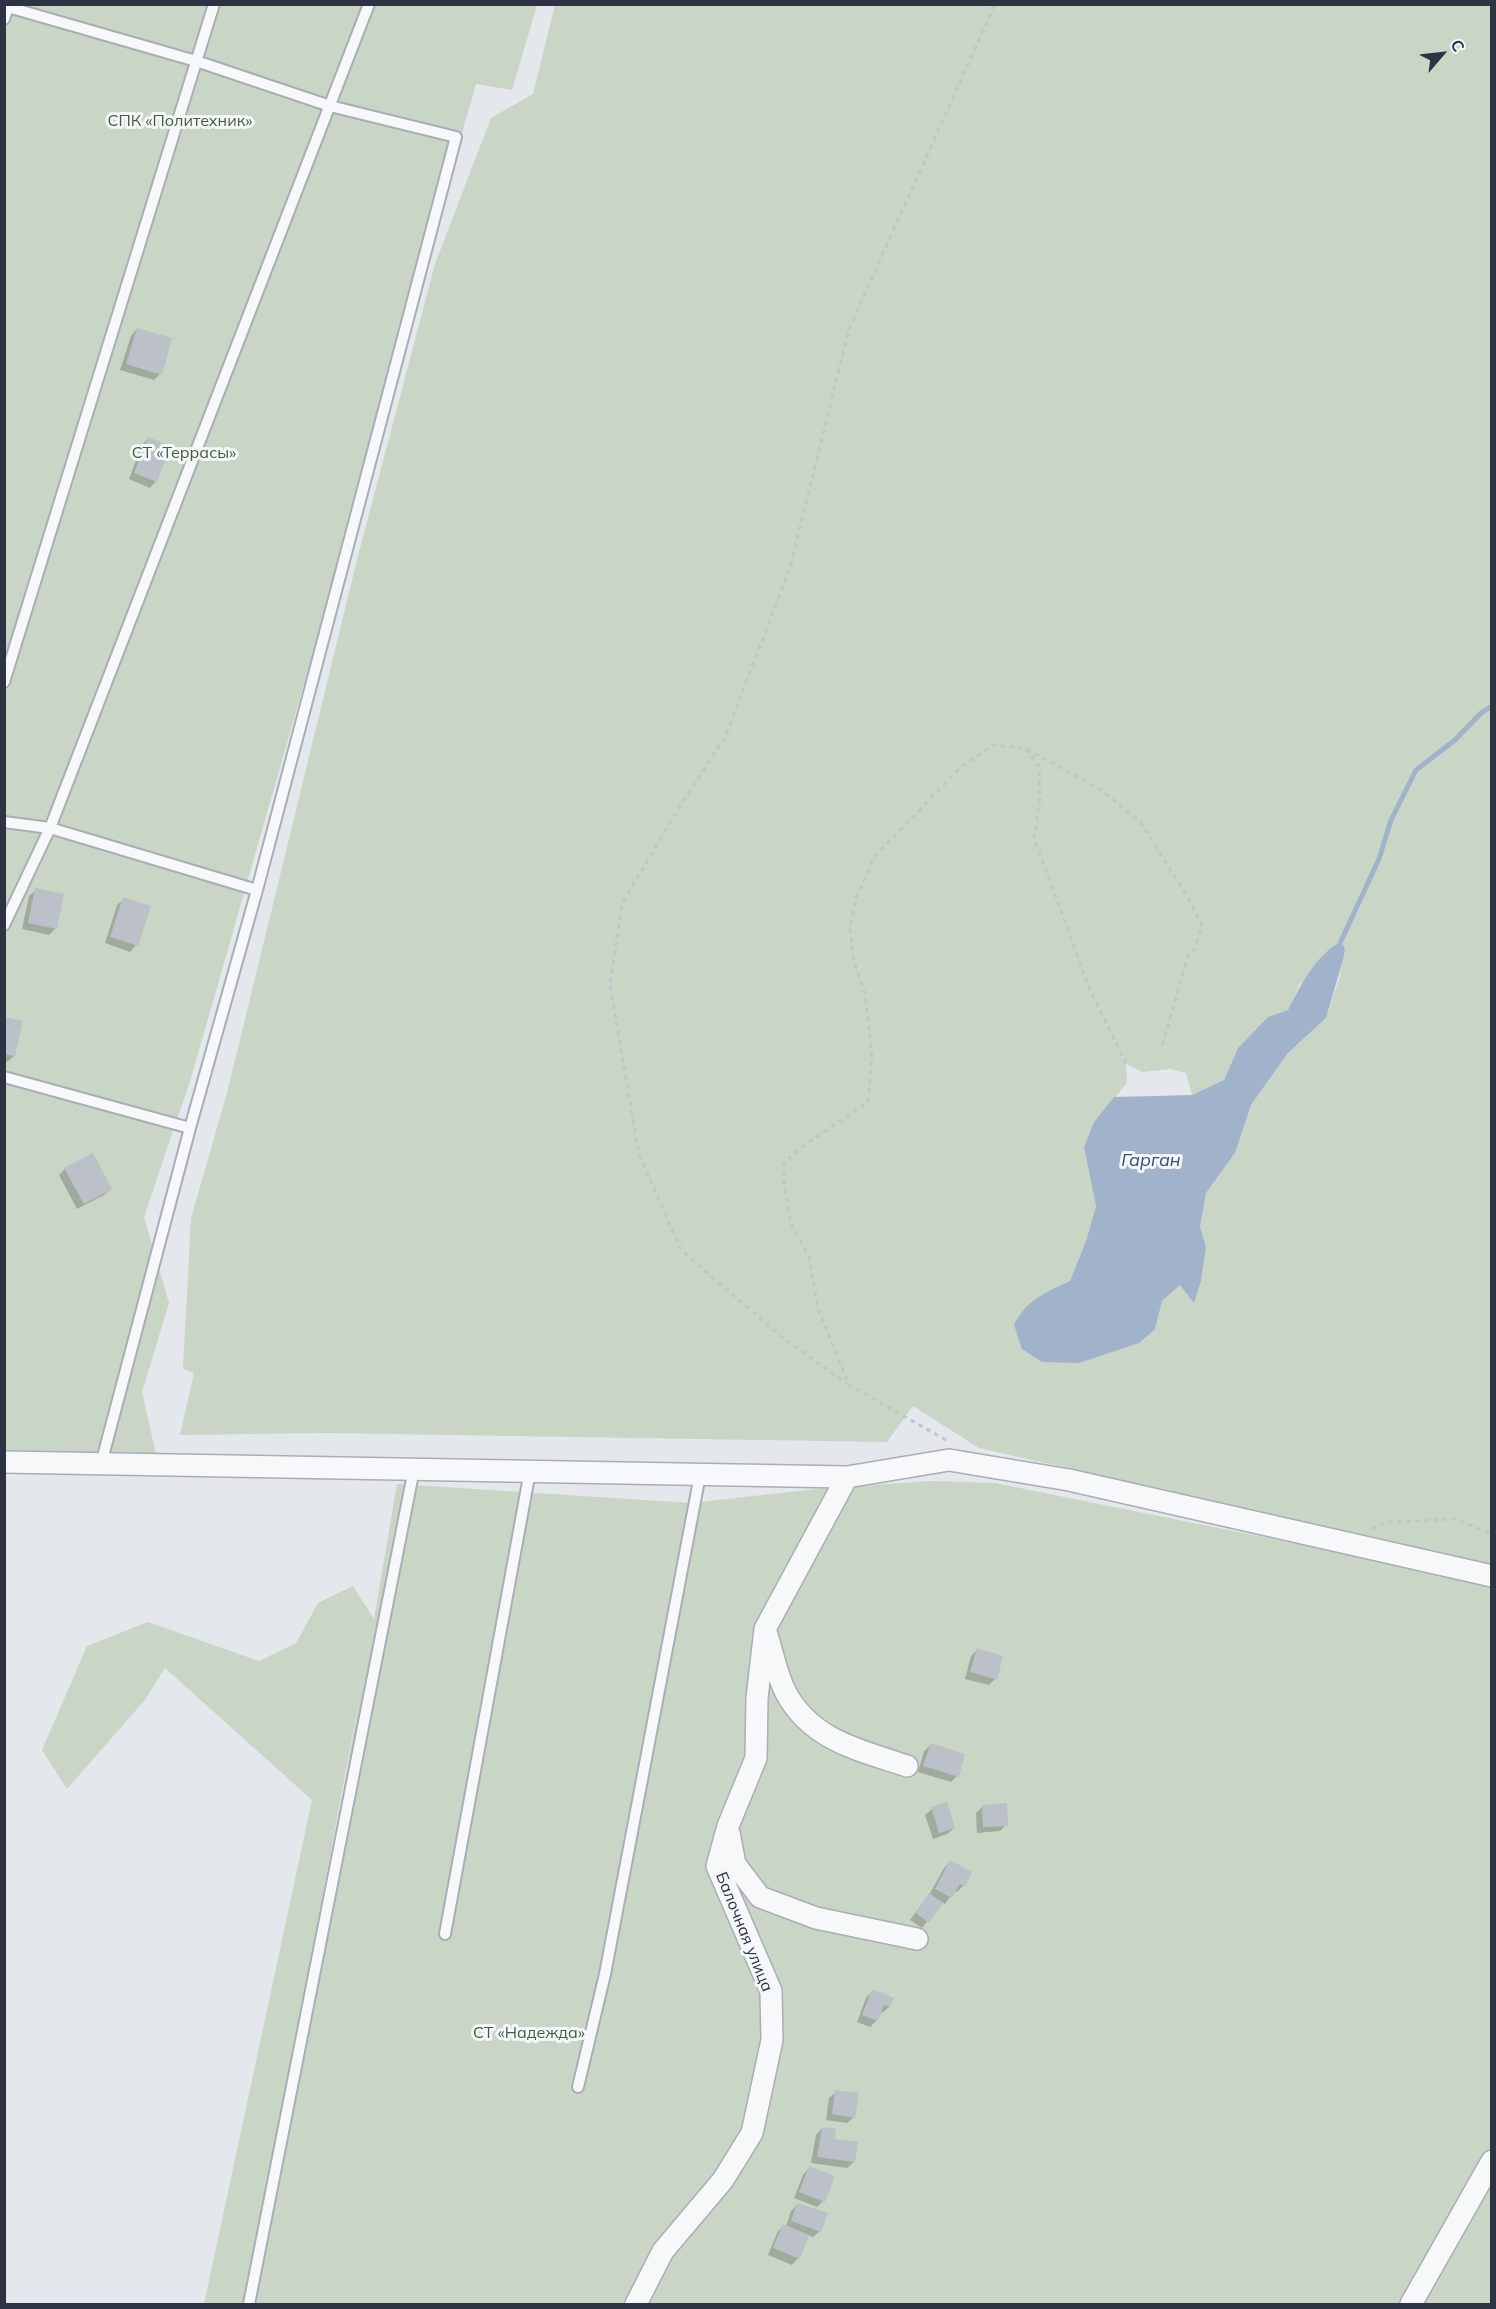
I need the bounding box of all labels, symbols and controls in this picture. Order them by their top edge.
north arrow [1412,24,1472,84]
text: С [1446,36,1469,55]
park label: СПК «Политехник» [108,111,252,131]
park label: СТ «Террасы» [132,443,236,463]
water label: Гарган [1121,1150,1181,1172]
street label: Балочная улица [711,1869,777,1995]
park label: СТ «Надежда» [473,2023,585,2043]

